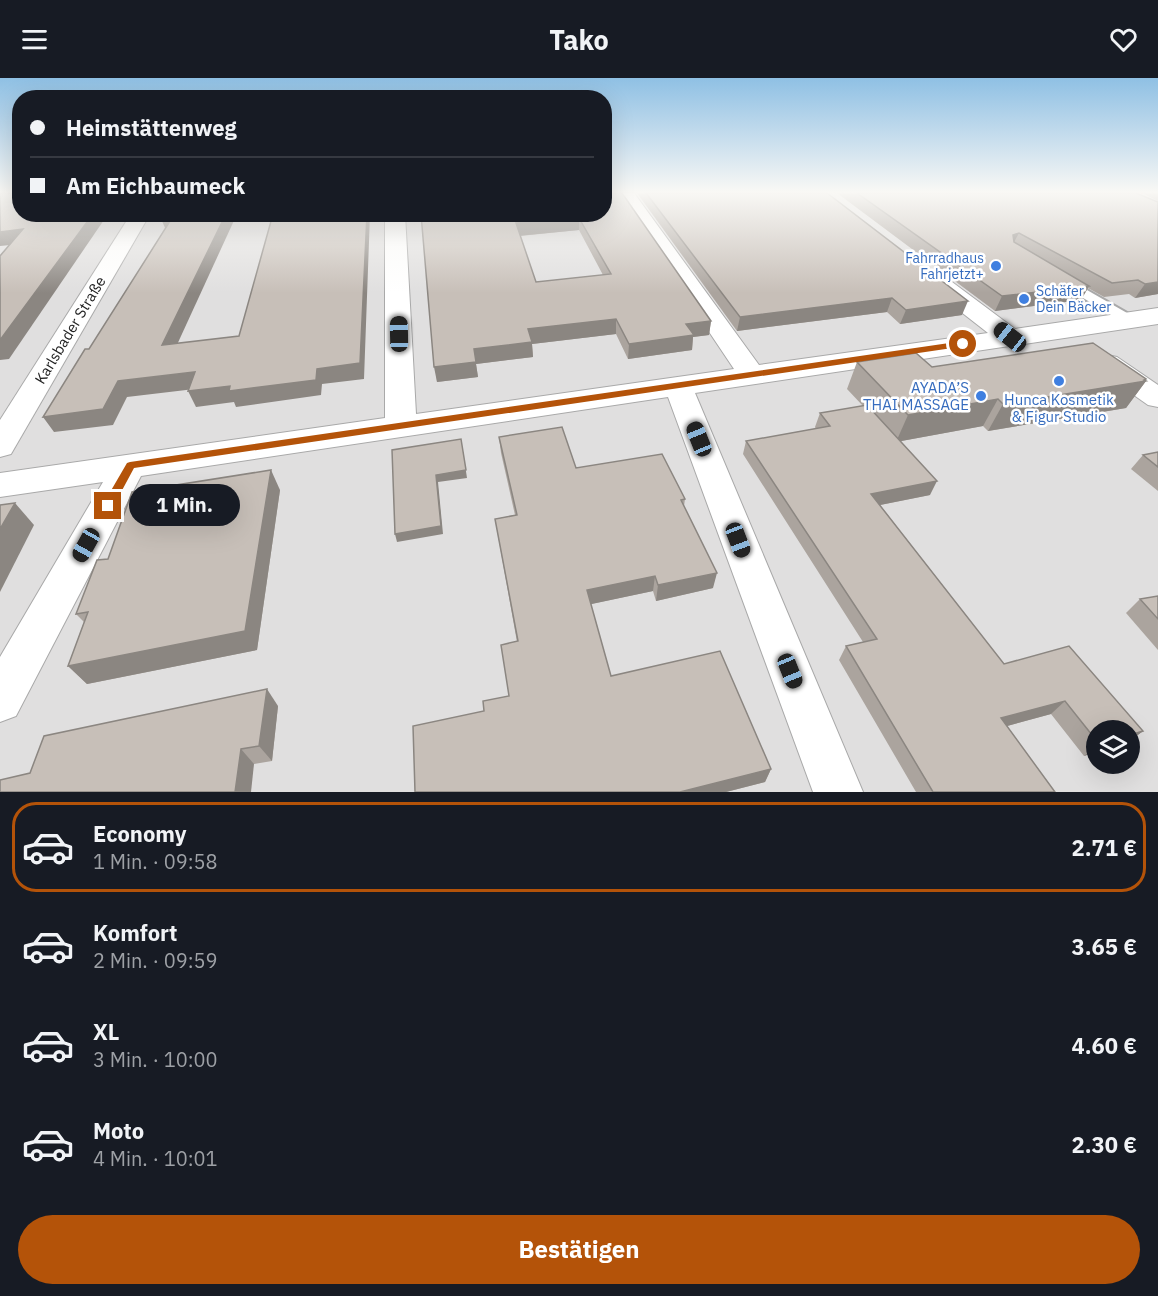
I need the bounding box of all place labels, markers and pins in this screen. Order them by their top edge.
place label: Fahrradhaus Fahrjetzt+ [905,249,984,283]
marker: Fahrradhaus Fahrjetzt+ [989,259,1003,273]
place label: Schäfer Dein Bäcker [1036,282,1111,316]
marker: Schäfer Dein Bäcker [1017,292,1031,306]
marker: Hunca Kosmetik & Figur Studio [1052,374,1066,388]
place label: AYADA’S THAI MASSAGE [863,378,969,414]
marker: AYADA’S THAI MASSAGE [974,389,988,403]
place label: Hunca Kosmetik & Figur Studio [1004,390,1114,426]

